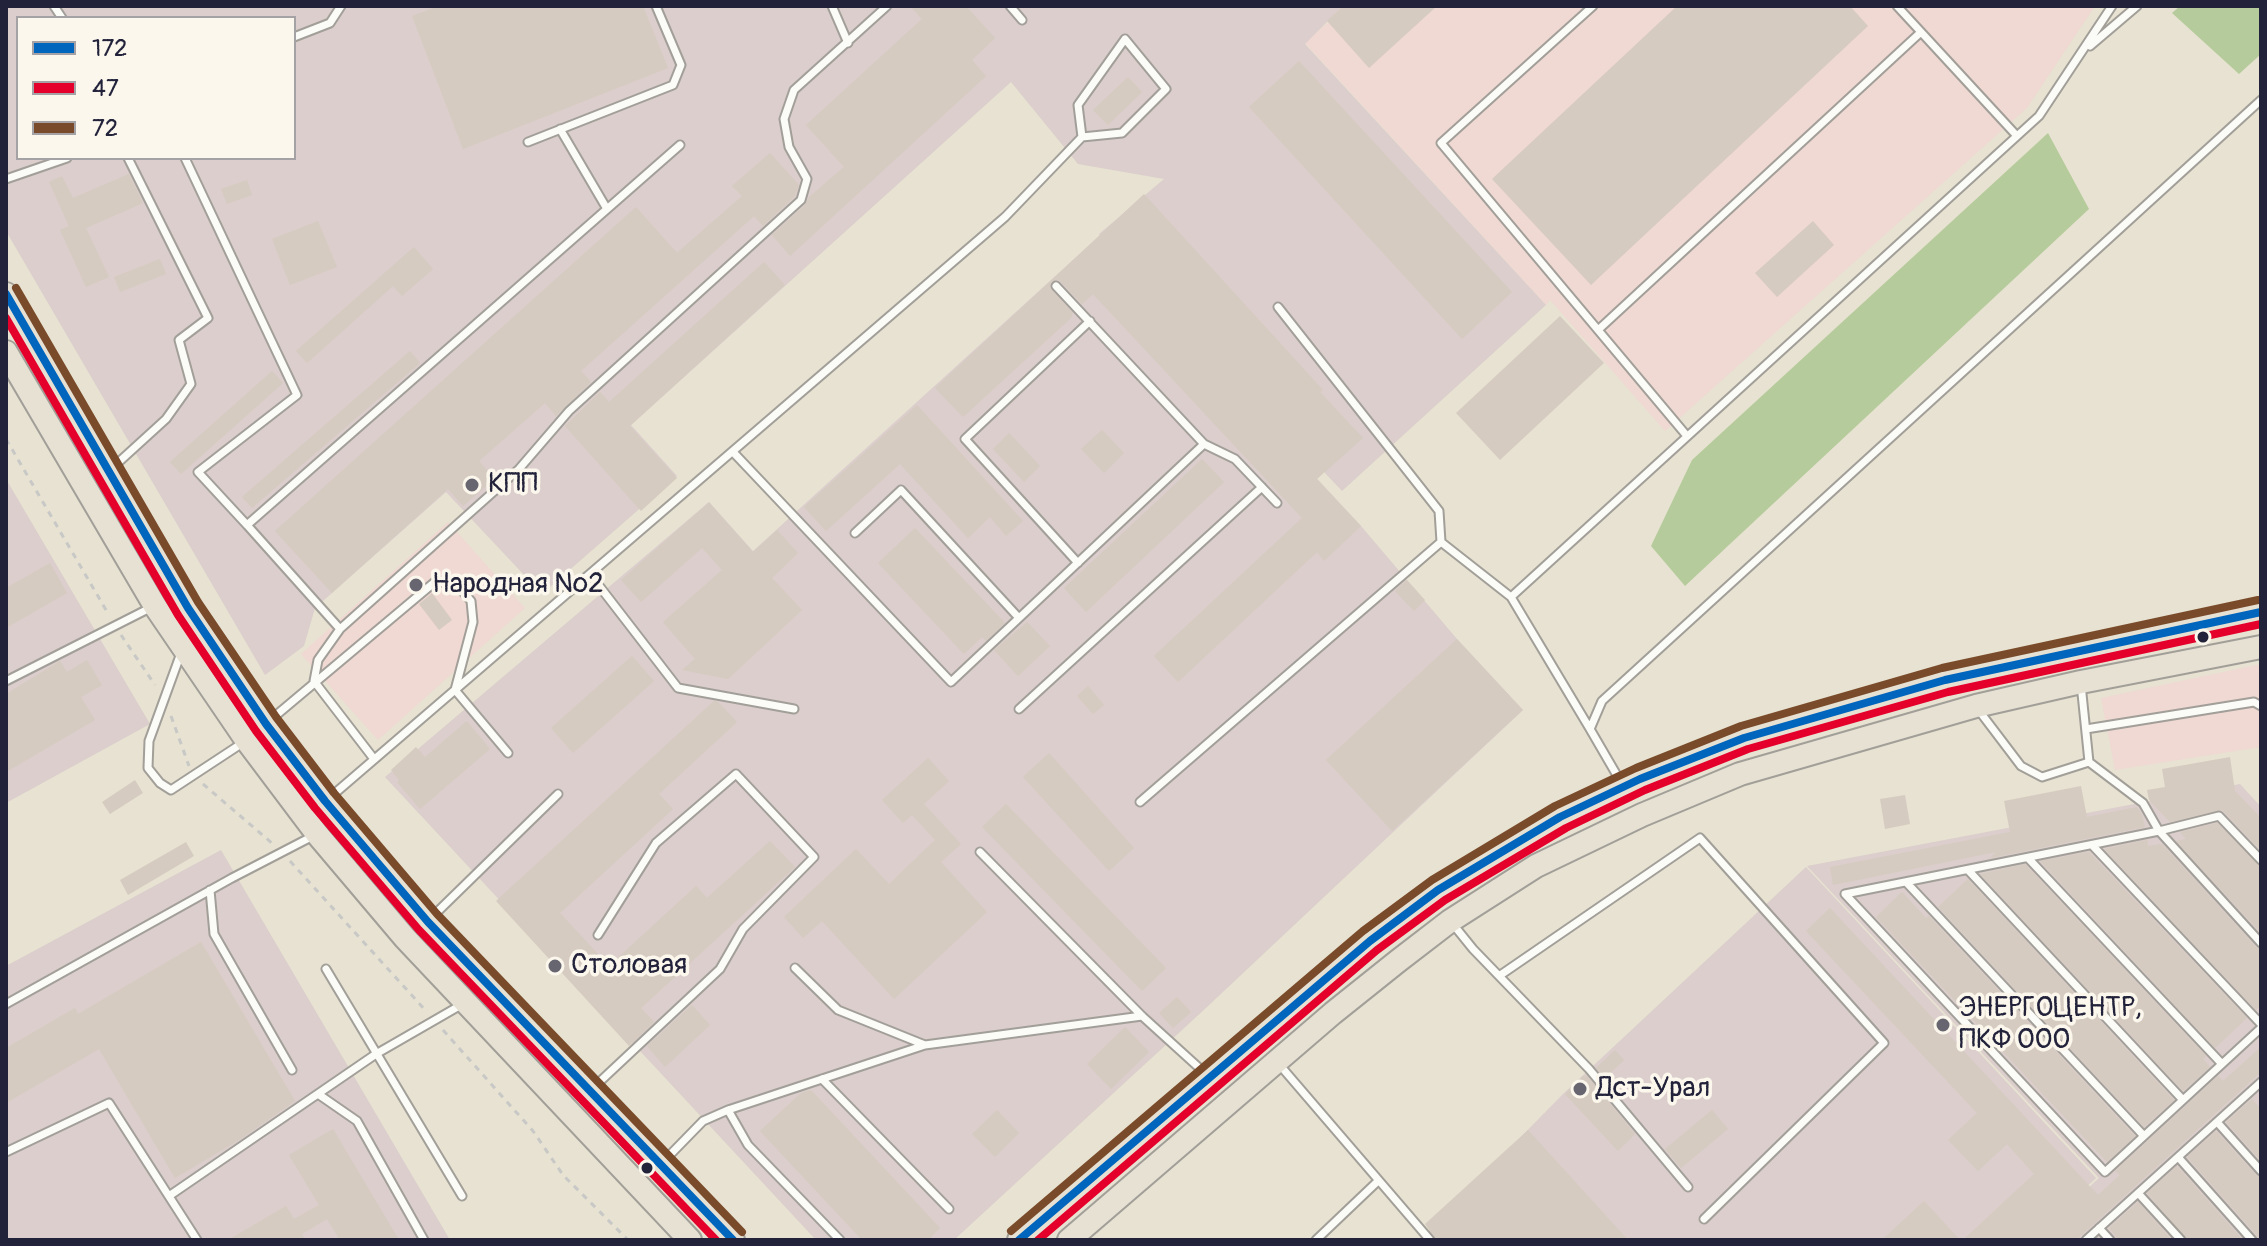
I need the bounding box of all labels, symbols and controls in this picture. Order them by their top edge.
legend [16,16,296,160]
text: 172 [92,34,128,63]
text: 47 [92,74,119,103]
text: 72 [92,114,118,143]
place label: КПП [488,468,538,502]
marker: КПП [463,476,481,494]
place label: Народная №2 [432,568,604,602]
marker: Народная №2 [407,576,425,594]
unlabelled marker [2195,629,2211,645]
place label: Столовая [571,949,687,983]
marker: Столовая [546,957,564,975]
place label: ЭНЕРГОЦЕНТР, ПКФ ООО [1959,992,2142,1058]
marker: ЭНЕРГОЦЕНТР, ПКФ ООО [1934,1016,1952,1034]
place label: Дст-Урал [1596,1072,1710,1106]
marker: Дст-Урал [1571,1080,1589,1098]
unlabelled marker [639,1160,655,1176]

